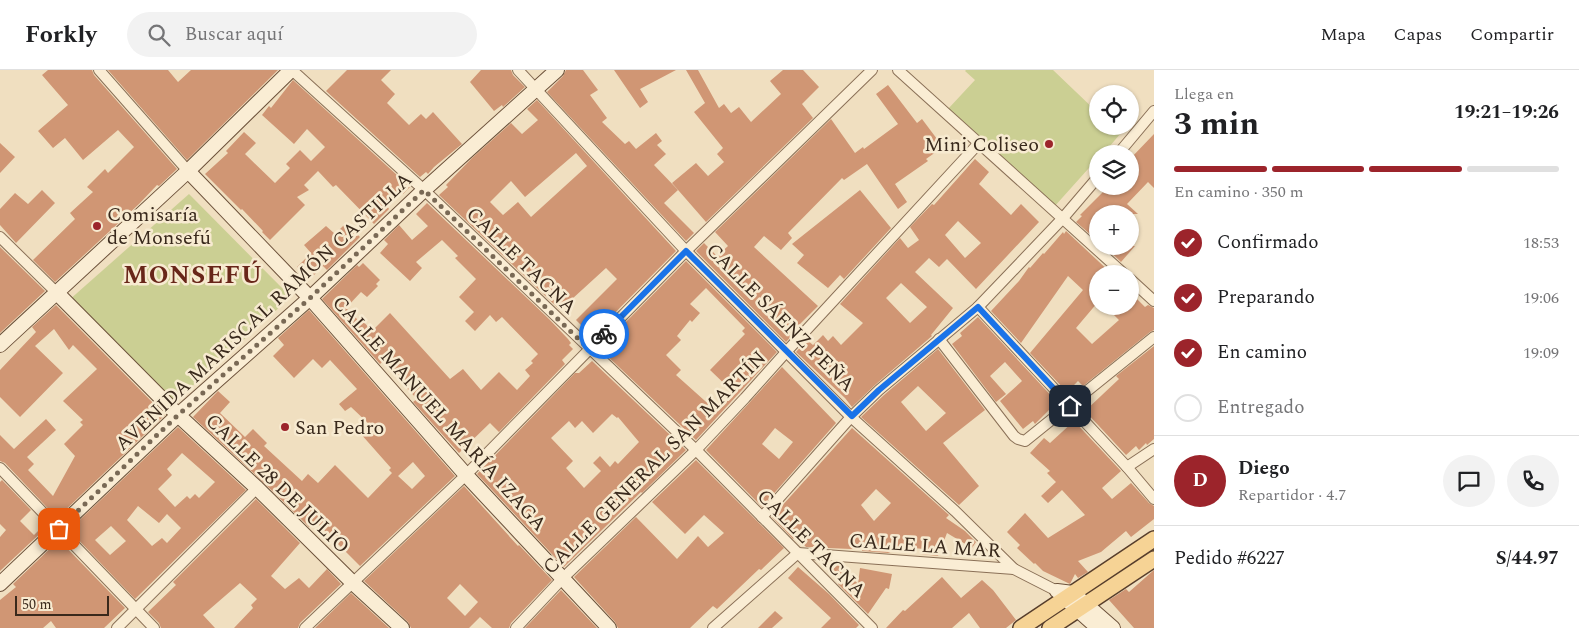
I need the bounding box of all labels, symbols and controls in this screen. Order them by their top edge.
search box [127,12,477,57]
text: Forkly [25,17,97,53]
text: Buscar aquí [185,20,283,49]
icon: search [145,21,173,49]
text: Mapa [1320,21,1366,48]
text: Capas [1394,21,1442,48]
text: Compartir [1470,21,1554,48]
text: Llega en [1174,82,1234,106]
map controls [1089,85,1139,315]
button: locate [1089,85,1139,135]
text: 19:21–19:26 [1454,98,1559,127]
text: 3 min [1174,100,1259,149]
place label: Mini Coliseo [924,130,1039,160]
marker: Mini Coliseo [1043,138,1055,150]
button: layers [1089,145,1139,195]
street label: AVENIDA MARISCAL RAMÓN CASTILLA [108,165,419,458]
text: En camino · 350 m [1174,180,1304,204]
place label: Comisaría de Monsefú [107,200,211,253]
street label: CALLE TACNA [459,200,584,322]
button: + [1089,205,1139,255]
marker: Comisaría de Monsefú [91,220,103,232]
text: Confirmado [1217,228,1318,257]
icon: check [1174,229,1202,257]
text: 18:53 [1523,231,1559,255]
street label: CALLE SÁENZ PEÑA [699,236,862,399]
district label: MONSEFÚ [123,257,263,295]
button: − [1089,265,1139,315]
text: Preparando [1217,283,1315,312]
icon: check [1174,284,1202,312]
text: 19:06 [1523,286,1559,310]
street label: CALLE MANUEL MARÍA IZAGA [325,289,554,539]
courier [579,309,629,359]
icon: bike [590,320,618,348]
text: En camino [1217,338,1307,367]
icon: check [1174,339,1202,367]
text: 19:09 [1523,341,1559,365]
street label: CALLE GENERAL SAN MARTÍN [536,344,773,581]
pin [1049,385,1091,427]
icon: home [1056,392,1084,420]
text: Entregado [1217,393,1304,422]
street label: CALLE 28 DE JULIO [198,407,356,561]
place label: San Pedro [295,413,384,443]
marker: San Pedro [279,421,291,433]
text: Diego [1238,454,1290,483]
button: chat [1443,455,1495,507]
button: phone [1507,455,1559,507]
text: D [1192,466,1208,495]
street label: CALLE TACNA [750,482,873,605]
text: Repartidor · 4.7 [1238,483,1346,507]
pin [38,508,80,550]
icon: bag [45,515,73,543]
street label: CALLE LA MAR [848,526,1002,566]
text: Pedido #6227 [1174,544,1285,573]
text: S/44.97 [1496,544,1559,573]
scale bar [15,593,109,616]
text: 50 m [22,594,52,615]

